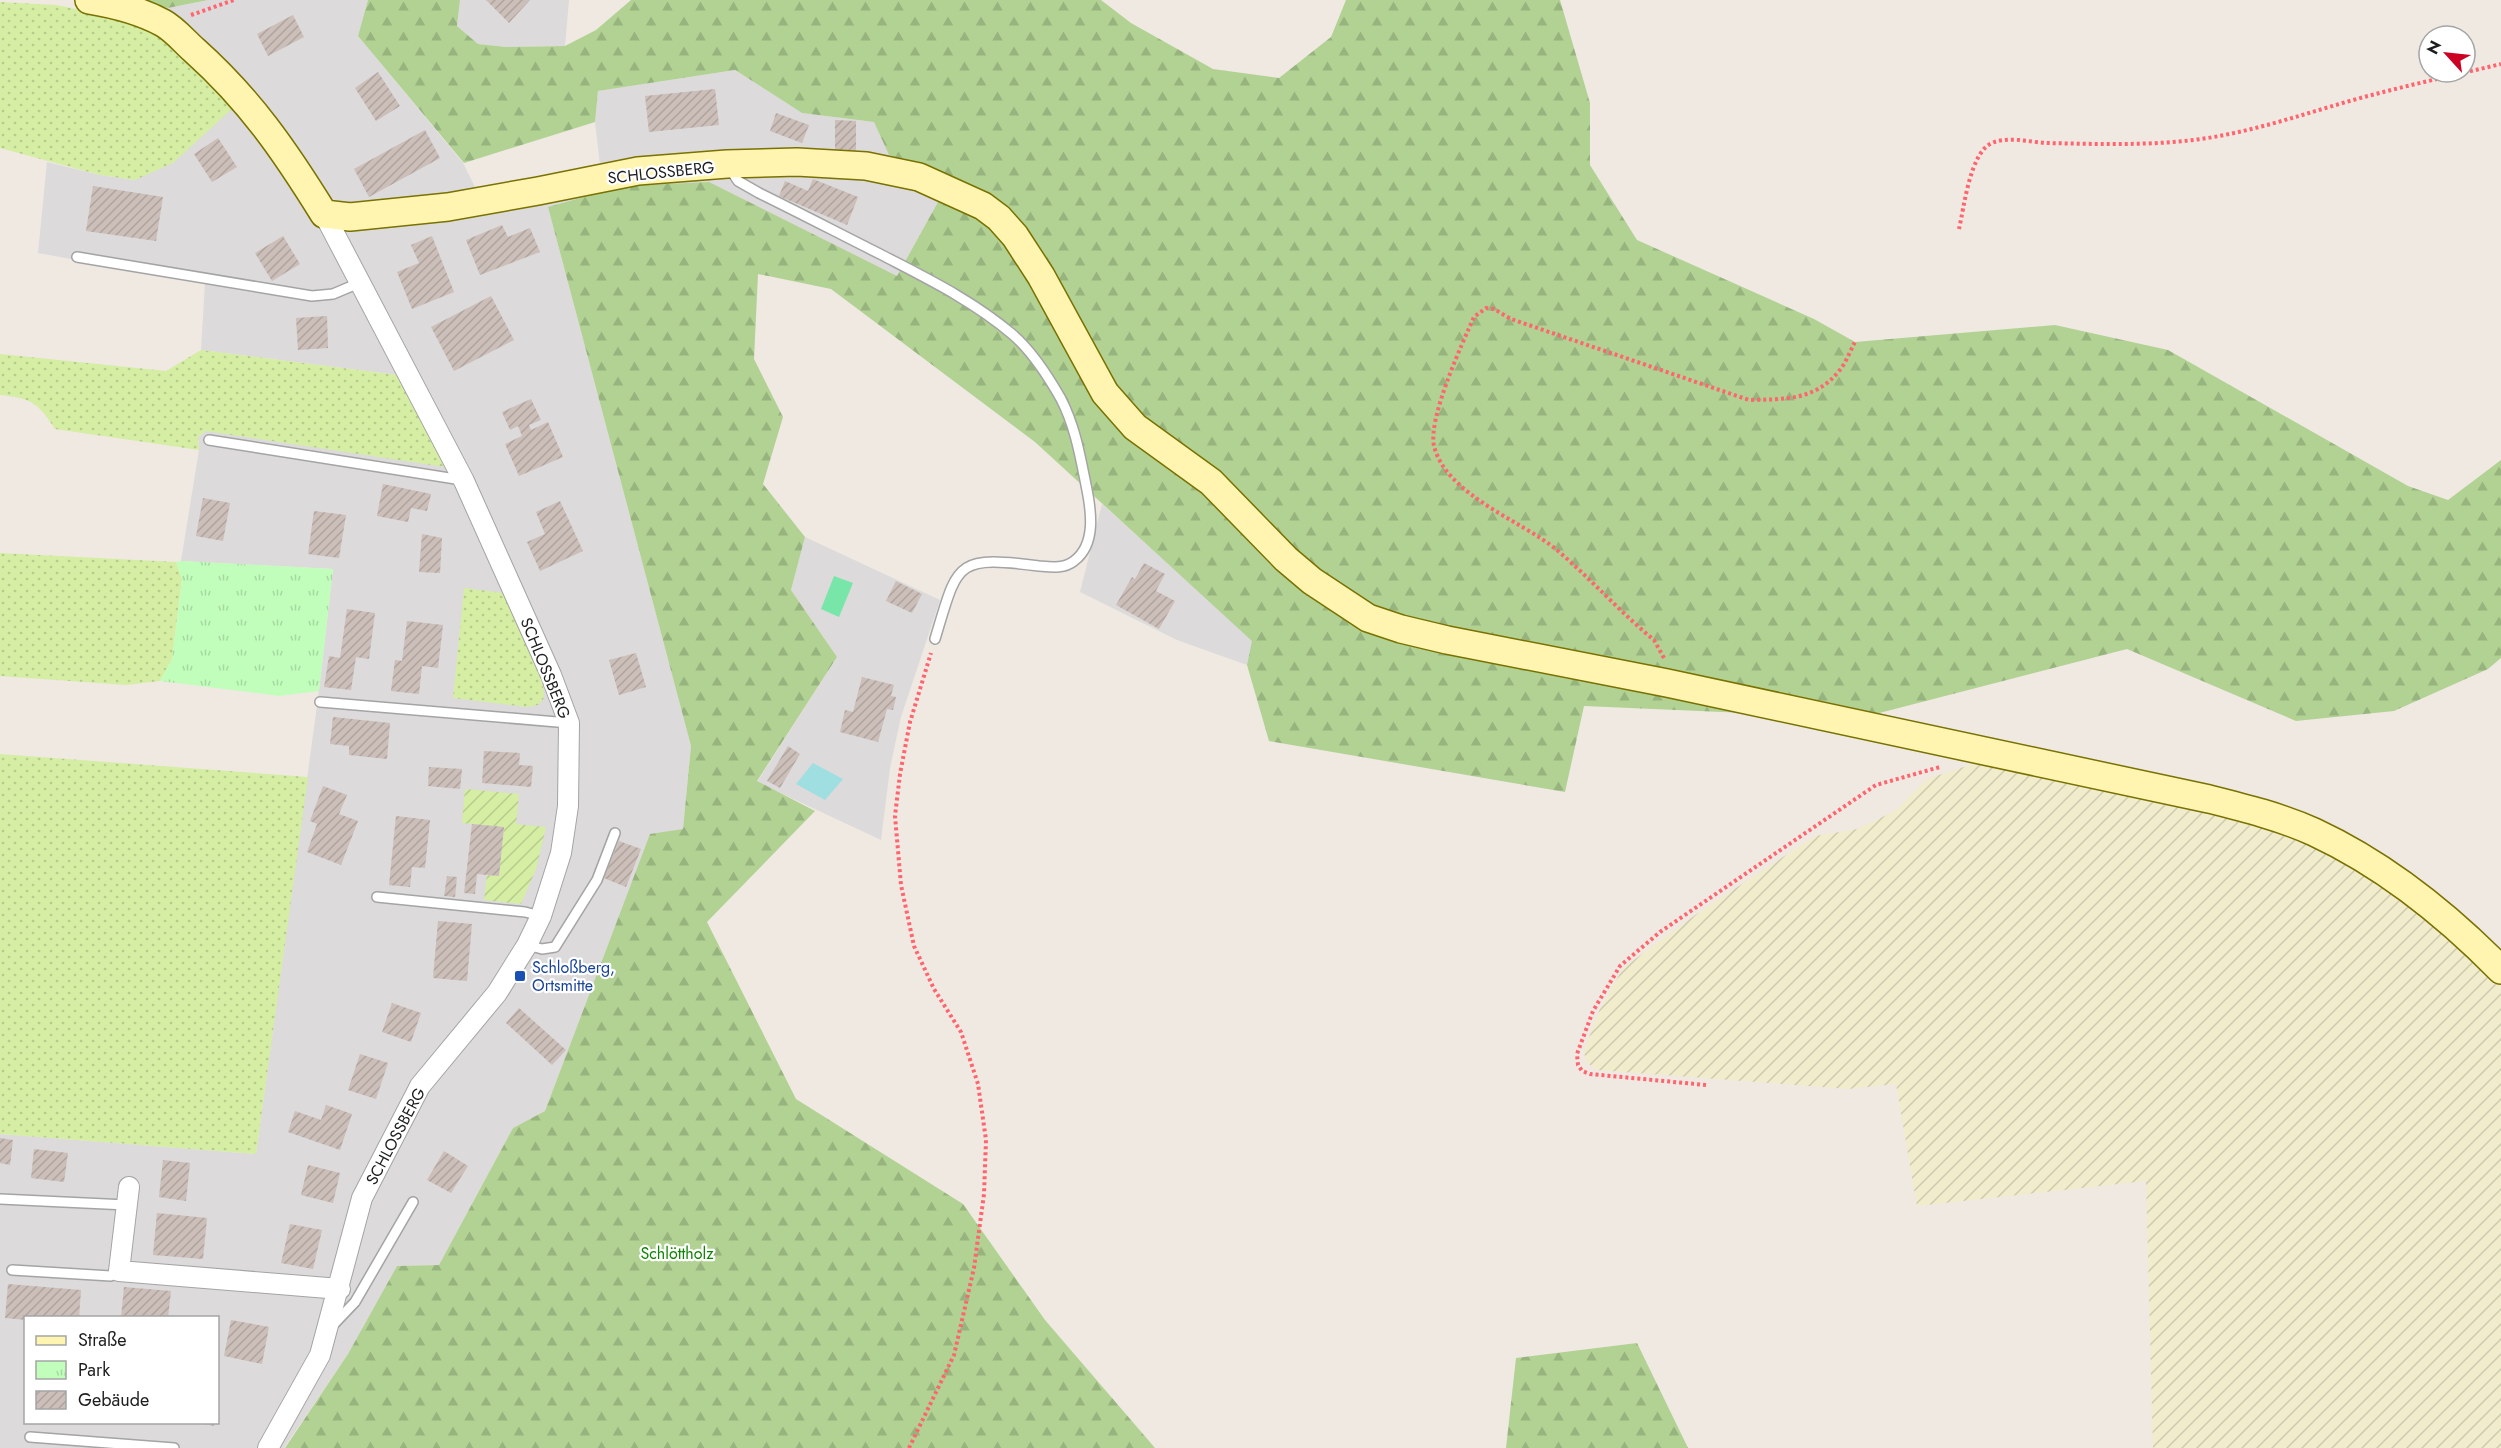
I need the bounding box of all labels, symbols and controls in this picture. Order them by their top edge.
north arrow [2417,24,2477,84]
text: N [2421,37,2447,58]
street label: SCHLOSSBERG [607,155,716,190]
street label: SCHLOSSBERG [515,614,576,722]
place label: Schloßberg, Ortsmitte [532,956,615,997]
marker: Schloßberg, Ortsmitte [513,969,527,983]
street label: SCHLOSSBERG [360,1084,431,1189]
park label: Schlöttholz [640,1242,714,1265]
legend [24,1316,219,1424]
text: Straße [78,1327,126,1353]
text: Park [78,1357,110,1383]
text: Gebäude [78,1387,149,1413]

